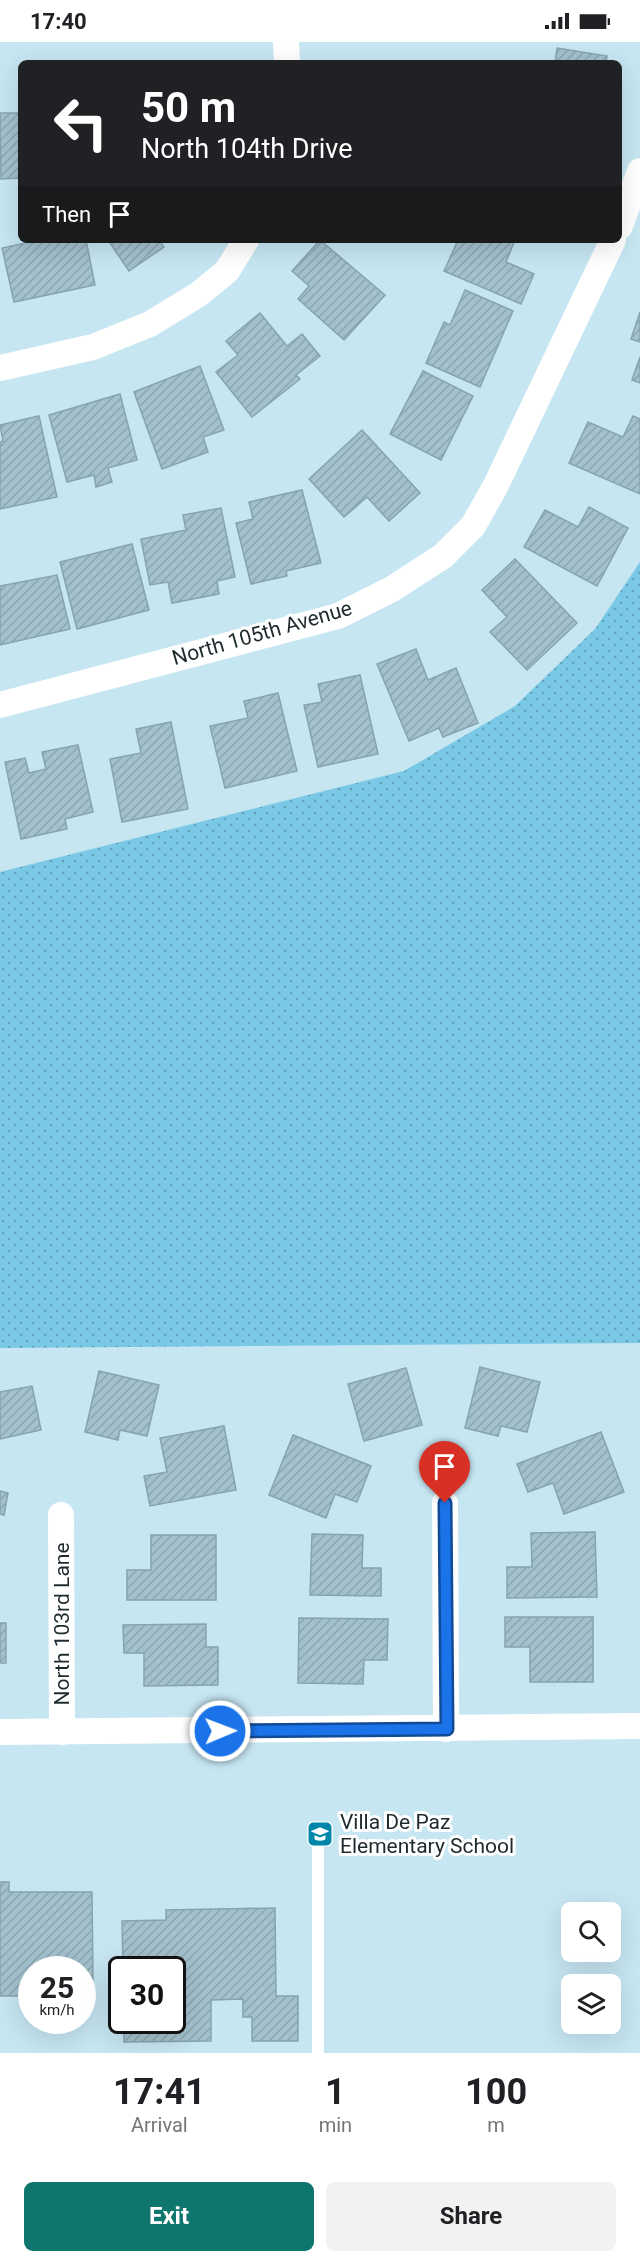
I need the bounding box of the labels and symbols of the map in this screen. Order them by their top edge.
street label: North 105th Avenue [169,596,355,670]
pin [419,1441,470,1503]
street label: North 103rd Lane [50,1542,74,1706]
position arrow [188,1699,252,1763]
place label: Villa De Paz Elementary School [340,1810,514,1858]
school or university icon: Villa De Paz Elementary School [305,1819,335,1849]
speed limit sign: 30 [108,1956,186,2034]

